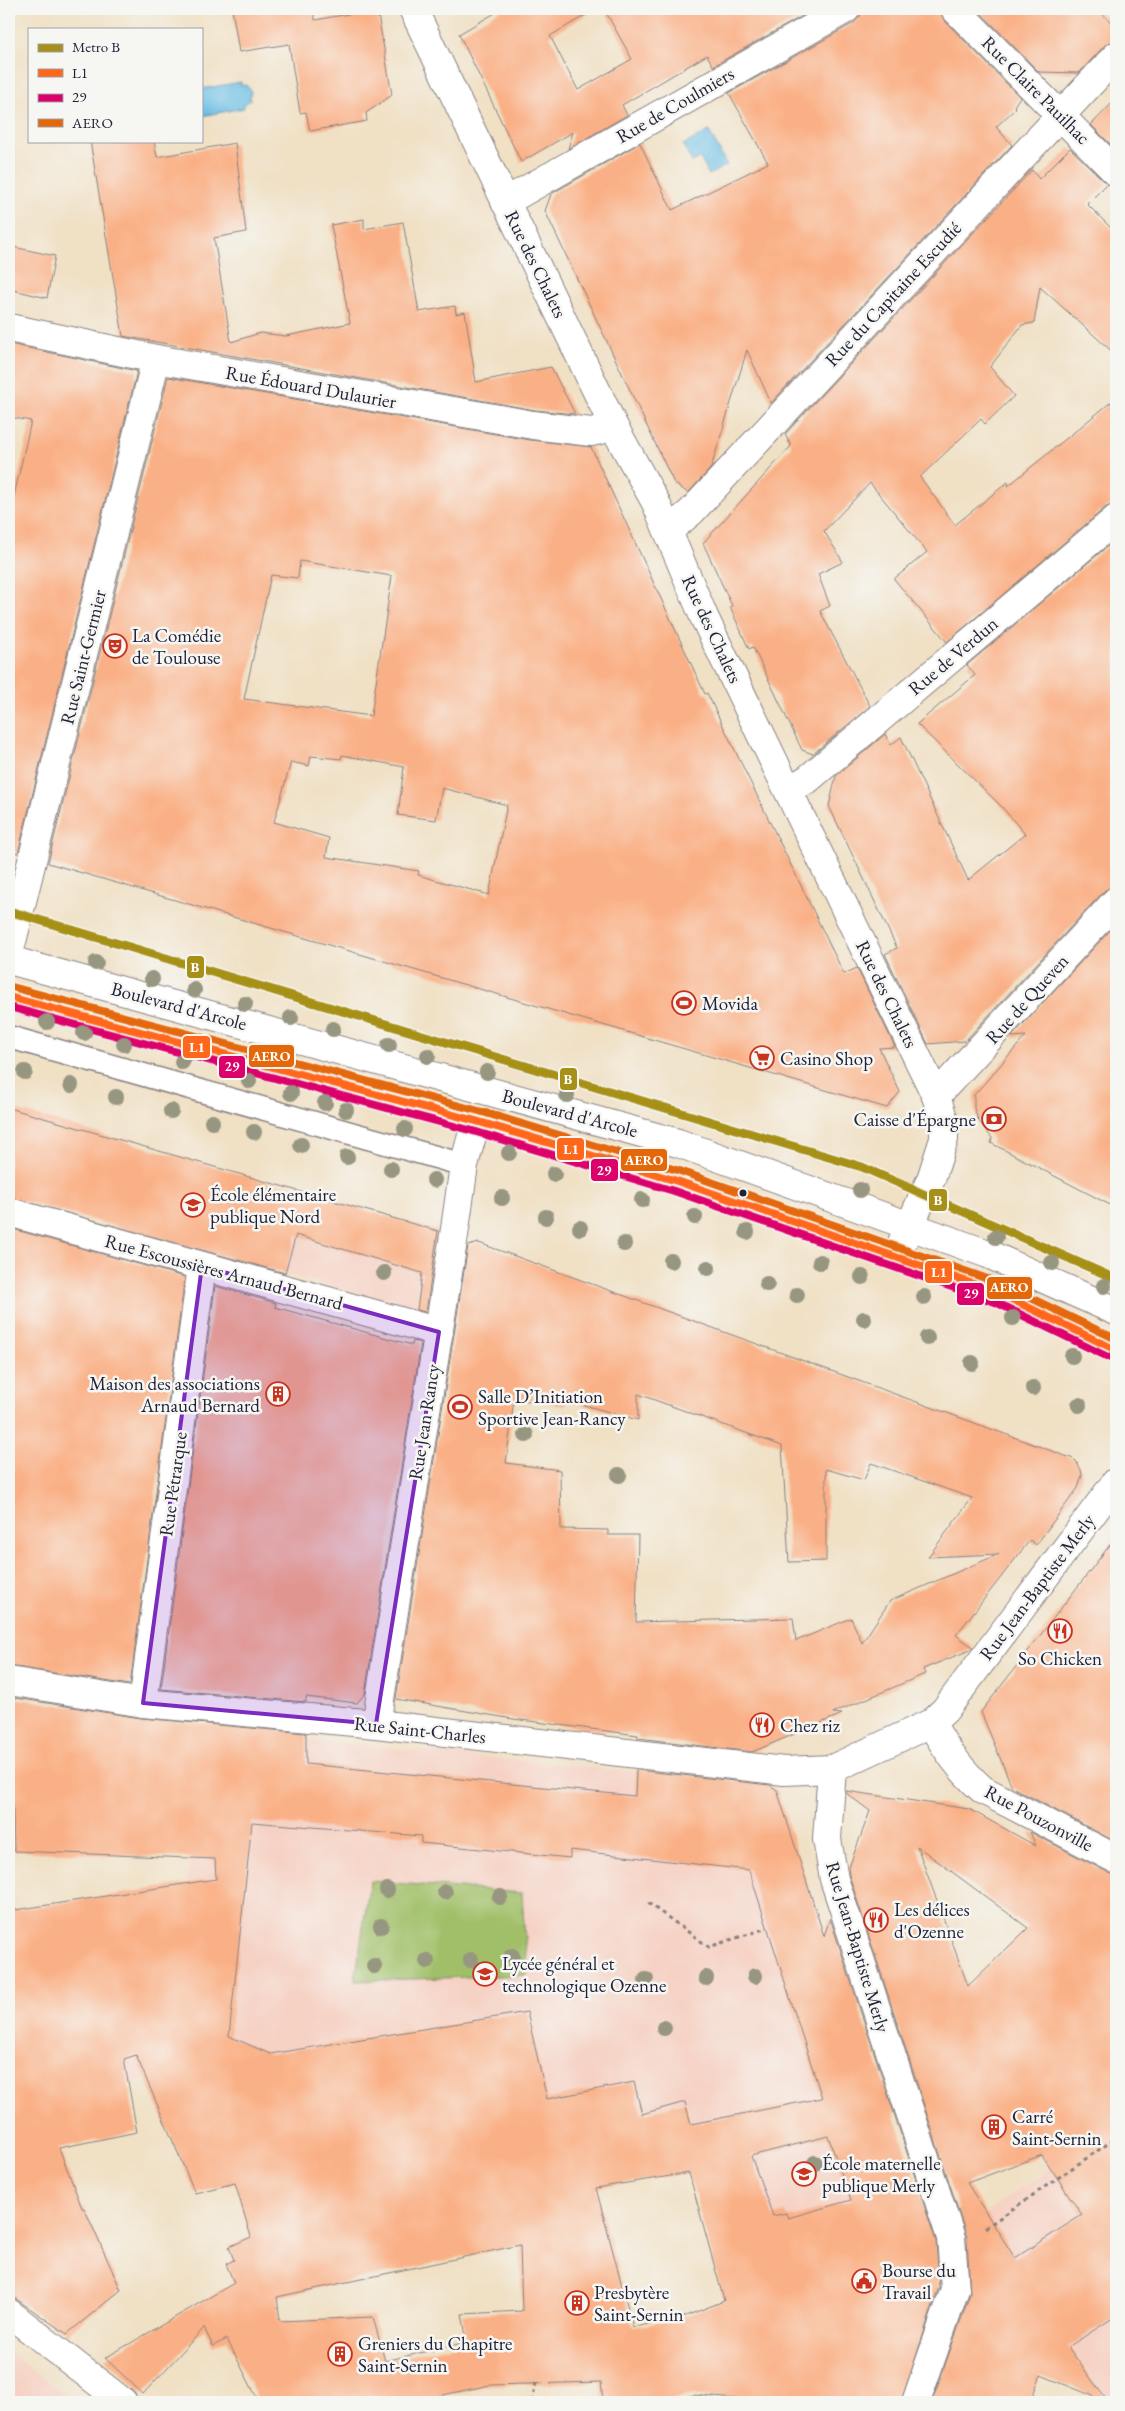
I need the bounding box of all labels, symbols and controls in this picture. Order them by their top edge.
legend [28,28,202,142]
street label: Rue Claire Pauilhac [976,30,1096,150]
text: Metro B [72,37,120,56]
street label: Rue de Coulmiers [611,61,739,149]
text: L1 [72,63,88,82]
text: 29 [72,87,86,106]
text: AERO [71,113,113,132]
street label: Rue des Chalets [499,206,573,322]
street label: Rue du Capitaine Escudié [819,216,967,372]
street label: Rue Édouard Dulaurier [224,360,399,414]
street label: Rue des Chalets [676,571,748,687]
street label: Rue Saint-Germier [54,586,112,727]
street label: Rue de Verdun [903,611,1003,701]
place label: La Comédie de Toulouse [132,623,221,670]
theatre icon: La Comédie de Toulouse [102,633,128,659]
street label: Rue des Chalets [850,936,924,1052]
street label: Rue de Queven [980,949,1074,1049]
line badge: B [186,955,205,979]
text: B [191,958,200,976]
street label: Boulevard d'Arcole [108,976,250,1036]
sports icon: Movida [671,990,697,1016]
place label: Movida [702,991,758,1016]
line badge: L1 [182,1035,211,1059]
text: L1 [189,1038,205,1056]
line badge: AERO [248,1044,295,1068]
supermarket icon: Casino Shop [749,1045,775,1071]
place label: Casino Shop [780,1046,873,1071]
text: AERO [251,1047,291,1065]
line badge: 29 [218,1055,246,1079]
text: 29 [225,1057,240,1075]
line badge: B [559,1067,578,1091]
text: B [564,1070,573,1088]
street label: Boulevard d'Arcole [499,1083,641,1143]
bank icon: Caisse d'Épargne [981,1106,1007,1132]
place label: Caisse d'Épargne [854,1107,976,1132]
line badge: L1 [556,1137,585,1161]
text: L1 [563,1140,579,1158]
line badge: AERO [620,1148,668,1172]
text: AERO [624,1151,664,1169]
line badge: 29 [590,1158,619,1182]
text: 29 [597,1161,612,1179]
place label: École élémentaire publique Nord [210,1182,336,1229]
unlabelled marker [738,1188,748,1198]
line badge: B [928,1188,948,1212]
text: B [934,1191,943,1209]
school or university icon: École élémentaire publique Nord [180,1192,206,1218]
street label: Rue Escoussières Arnaud Bernard [102,1228,346,1316]
line badge: L1 [924,1260,953,1284]
text: L1 [931,1263,947,1281]
line badge: AERO [986,1276,1033,1300]
text: AERO [989,1278,1029,1296]
line badge: 29 [956,1282,985,1306]
text: 29 [964,1284,979,1302]
street label: Rue Jean Rancy [403,1362,446,1482]
place label: Maison des associations Arnaud Bernard [89,1371,260,1418]
building icon: Maison des associations Arnaud Bernard [265,1381,291,1407]
place label: Salle D’Initiation Sportive Jean-Rancy [478,1384,626,1431]
sports icon: Salle D’Initiation Sportive Jean-Rancy [447,1394,473,1420]
street label: Rue Pétrarque [153,1430,193,1538]
street label: Rue Jean-Baptiste Merly [974,1508,1101,1665]
restaurant icon: So Chicken [1047,1618,1073,1644]
place label: So Chicken [1018,1646,1102,1671]
street label: Rue Saint-Charles [353,1711,487,1749]
restaurant icon: Chez riz [749,1712,775,1738]
place label: Chez riz [780,1713,841,1738]
street label: Rue Pouzonville [980,1779,1098,1857]
street label: Rue Jean-Baptiste Merly [820,1859,896,2036]
place label: Les délices d'Ozenne [894,1897,970,1944]
restaurant icon: Les délices d'Ozenne [863,1907,889,1933]
place label: Lycée général et technologique Ozenne [502,1951,666,1998]
school or university icon: Lycée général et technologique Ozenne [472,1961,498,1987]
place label: Carré Saint-Sernin [1012,2104,1102,2151]
building icon: Carré Saint-Sernin [981,2114,1007,2140]
place label: École maternelle publique Merly [822,2151,941,2198]
school or university icon: École maternelle publique Merly [791,2161,817,2187]
place label: Bourse du Travail [882,2258,956,2305]
public building icon: Bourse du Travail [851,2268,877,2294]
place label: Presbytère Saint-Sernin [594,2280,684,2327]
building icon: Presbytère Saint-Sernin [564,2290,590,2316]
place label: Greniers du Chapitre Saint-Sernin [358,2331,513,2378]
building icon: Greniers du Chapitre Saint-Sernin [327,2341,353,2367]

